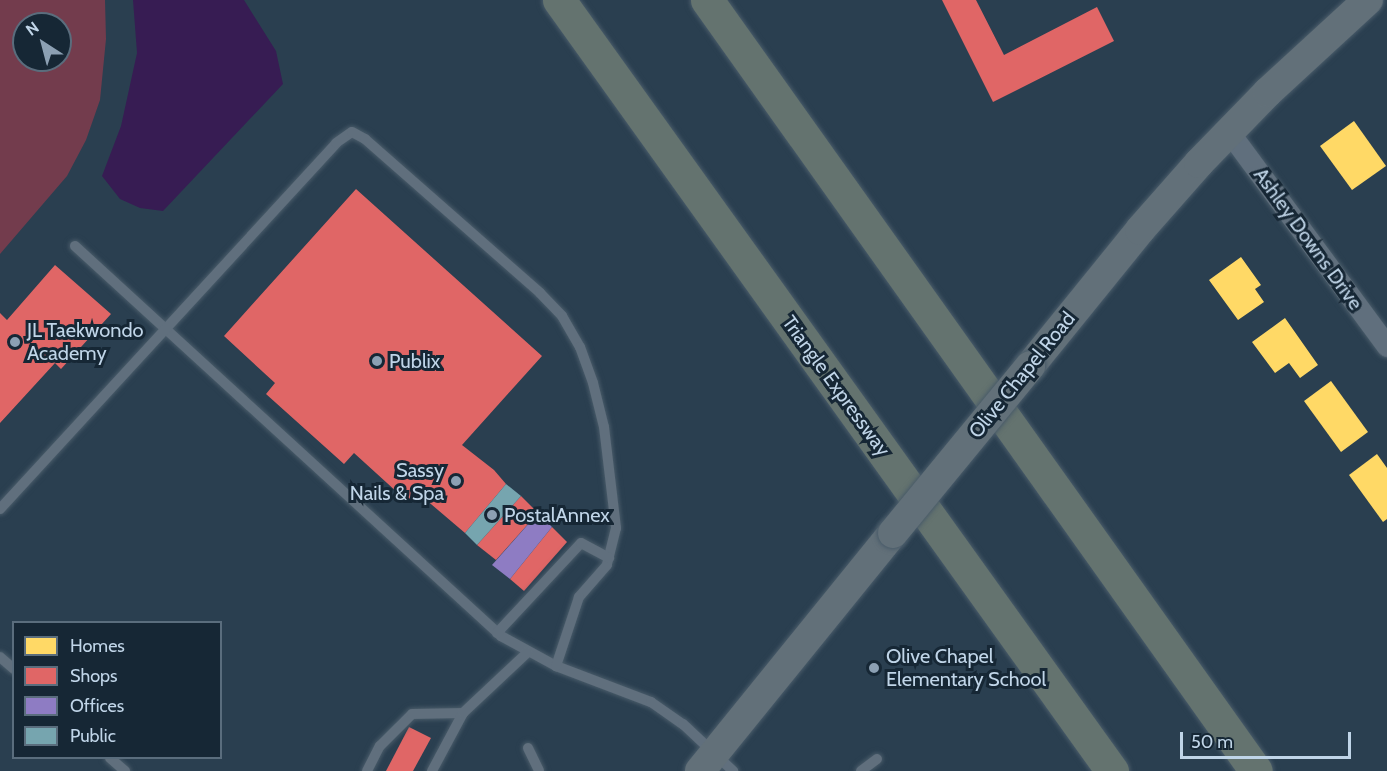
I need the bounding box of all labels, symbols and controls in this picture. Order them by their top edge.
north arrow [12,12,72,72]
text: N [22,18,42,40]
street label: Ashley Downs Drive [1248,163,1368,315]
street label: Olive Chapel Road [964,307,1080,443]
street label: Triangle Expressway [777,311,895,461]
place label: JL Taekwondo Academy [27,318,144,365]
marker: JL Taekwondo Academy [8,335,22,349]
place label: Publix [389,349,440,373]
marker: Publix [370,354,384,368]
place label: Sassy Nails & Spa [350,458,444,505]
marker: Sassy Nails & Spa [449,474,463,488]
place label: PostalAnnex [504,503,610,527]
marker: PostalAnnex [485,508,499,522]
legend [12,621,222,759]
text: Homes [70,635,125,657]
place label: Olive Chapel Elementary School [886,644,1046,691]
marker: Olive Chapel Elementary School [867,661,881,675]
text: Shops [70,665,118,687]
text: Offices [70,695,124,717]
scale bar [1183,720,1354,758]
text: Public [70,725,116,747]
text: 50 m [1191,731,1233,753]

